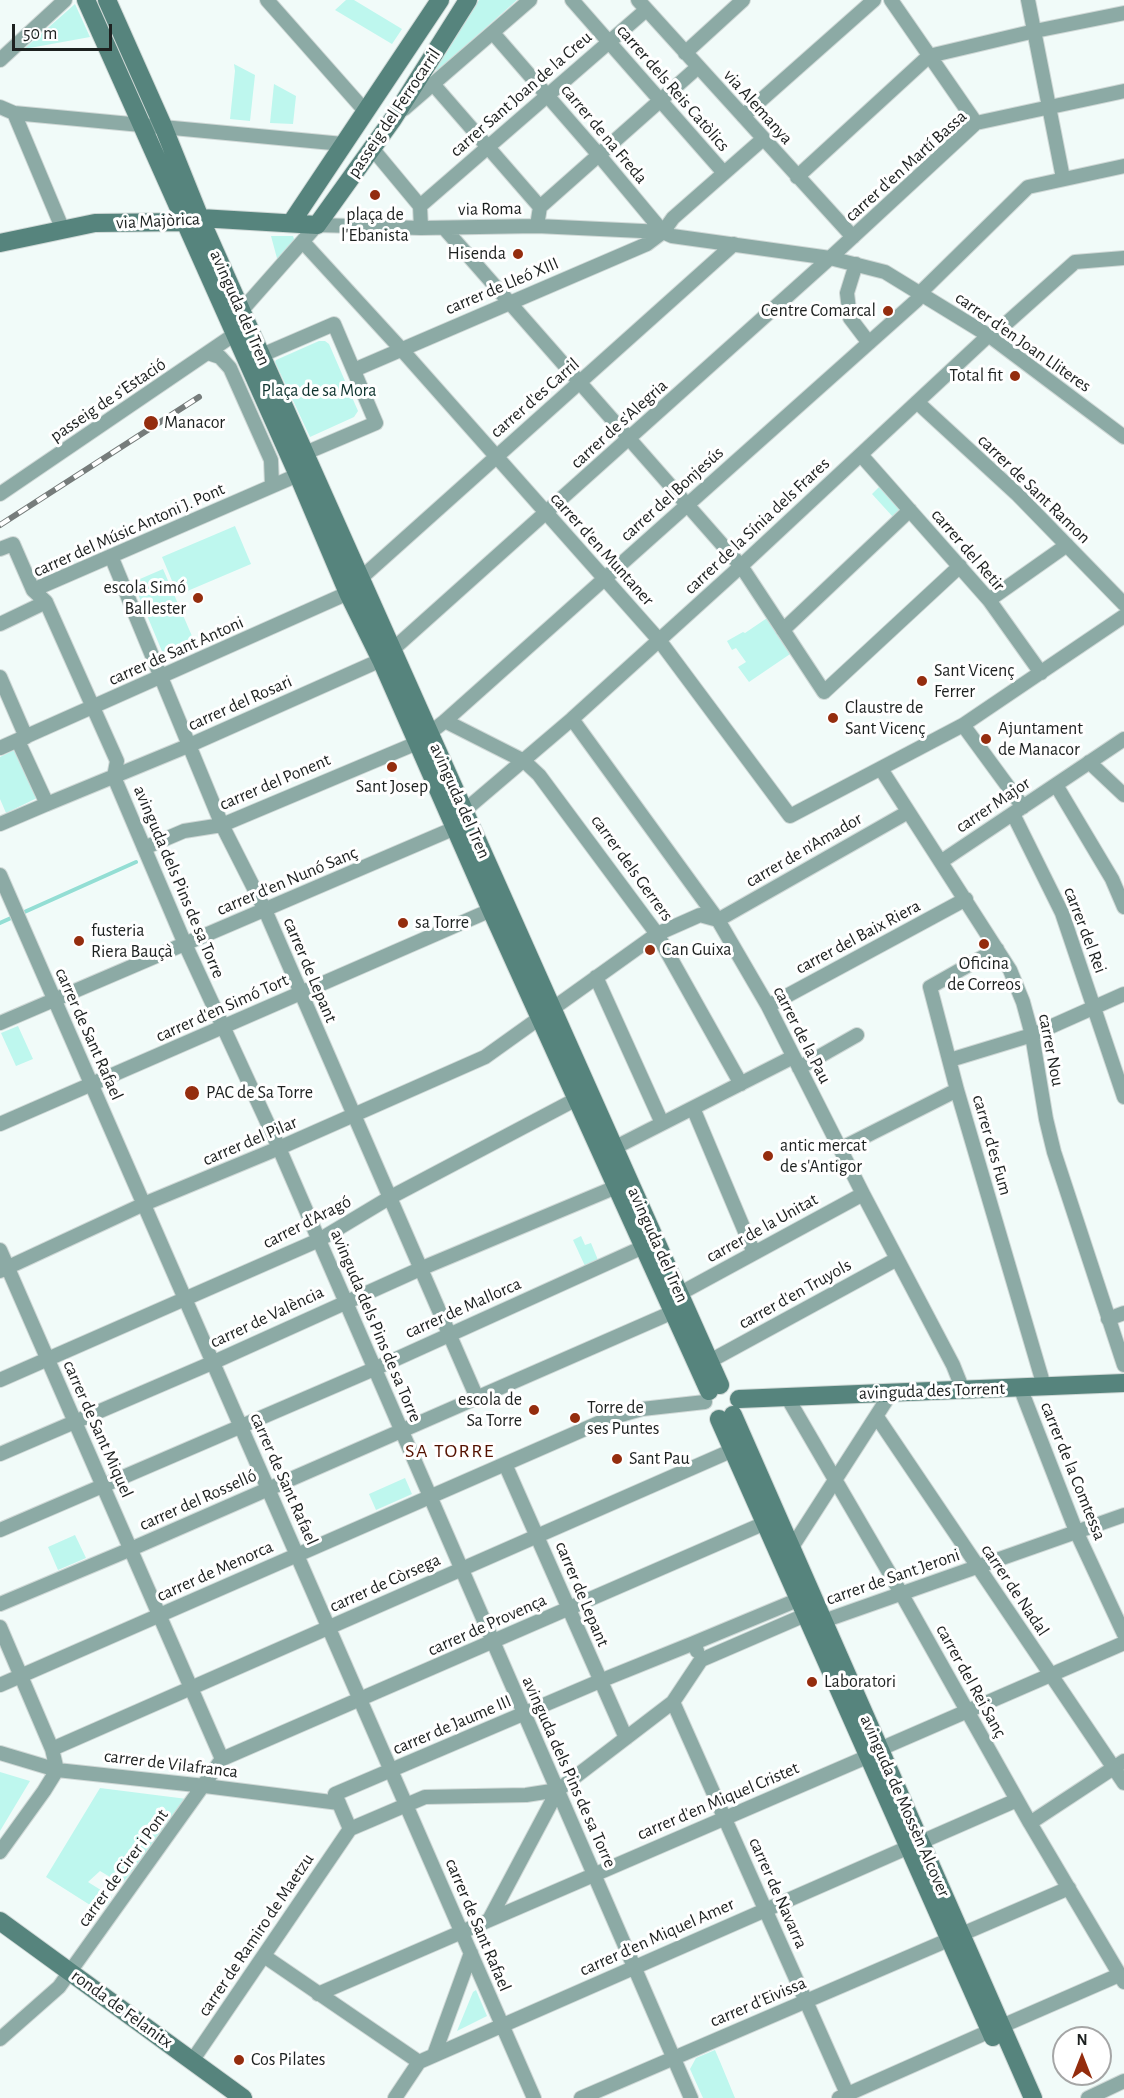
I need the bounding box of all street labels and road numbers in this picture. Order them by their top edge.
street label: carrer dels Reis Catòlics [612,20,734,156]
street label: carrer Sant Joan de la Creu [446,27,596,161]
street label: passeig del Ferrocarril [343,44,445,182]
street label: via Alemanya [719,65,797,149]
street label: carrer de na Freda [556,80,652,188]
street label: carrer d'en Martí Bassa [841,106,971,226]
street label: via Roma [458,198,522,220]
street label: via Majòrica [115,208,201,234]
street label: avinguda del Tren [205,247,275,369]
street label: carrer de Lleó XIII [442,252,562,320]
street label: carrer d'en Joan Lliteres [951,287,1095,397]
street label: passeig de s'Estació [46,353,170,447]
street label: carrer d'es Carril [486,353,584,443]
street label: carrer de s'Alegria [566,375,672,473]
street label: carrer de Sant Ramon [973,430,1095,548]
street label: carrer del Bonjesús [616,442,728,546]
street label: carrer de la Sínia dels Frares [680,453,834,599]
street label: carrer del Músic Antoni J. Pont [30,478,228,582]
street label: carrer d'en Muntaner [545,488,659,610]
street label: carrer del Retir [926,504,1010,596]
street label: carrer de Sant Antoni [105,611,247,691]
street label: carrer del Rosari [185,670,295,736]
street label: avinguda del Tren [425,740,495,862]
street label: carrer del Ponent [216,749,334,815]
street label: carrer Major [952,772,1034,838]
street label: avinguda dels Pins de sa Torre [129,783,229,981]
street label: carrer de n'Amador [742,808,866,892]
street label: carrer dels Gerrers [586,811,678,925]
street label: carrer d'en Nunó Sanç [214,842,360,920]
street label: carrer del Rei [1059,884,1111,976]
street label: carrer del Baix Riera [792,895,924,979]
street label: carrer de Lepant [278,914,342,1026]
street label: carrer de Sant Rafael [50,965,128,1103]
street label: carrer d'en Simó Tort [152,969,292,1047]
street label: carrer de la Pau [768,983,836,1087]
street label: carrer Nou [1033,1012,1069,1088]
street label: carrer d'es Fum [967,1092,1017,1198]
street label: carrer del Pilar [199,1111,301,1171]
street label: avinguda del Tren [623,1184,693,1306]
street label: carrer de la Unitat [702,1188,822,1268]
street label: carrer d'Aragó [259,1190,355,1254]
street label: avinguda dels Pins de sa Torre [326,1227,426,1425]
street label: carrer d'en Truyols [735,1254,855,1334]
street label: carrer de Mallorca [402,1273,524,1343]
street label: carrer de València [207,1281,327,1353]
street label: carrer de Sant Miquel [58,1357,138,1501]
street label: avinguda des Torrent [858,1378,1006,1404]
street label: carrer de la Comtessa [1035,1399,1111,1543]
street label: carrer de Sant Rafael [245,1410,323,1548]
street label: carrer del Rosselló [136,1464,260,1536]
street label: carrer de Menorca [153,1536,277,1606]
street label: carrer de Lepant [550,1538,614,1650]
street label: carrer de Nadal [976,1540,1054,1640]
street label: carrer de Sant Jeroni [823,1544,963,1610]
street label: carrer de Còrsega [326,1549,444,1617]
street label: carrer de Provença [424,1589,550,1661]
street label: carrer del Rei Sanç [931,1621,1011,1741]
street label: avinguda dels Pins de sa Torre [517,1673,621,1871]
street label: carrer de Jaume III [389,1690,515,1760]
street label: avinguda de Mossèn Alcover [855,1712,955,1900]
street label: carrer de Vilafranca [103,1745,239,1783]
street label: carrer d'en Miquel Cristet [634,1757,802,1845]
street label: carrer de Cirer i Pont [73,1805,173,1931]
street label: carrer de Navarra [744,1834,812,1952]
street label: carrer de Ramiro de Maetzu [193,1849,319,2021]
street label: carrer de Sant Rafael [440,1855,516,1995]
street label: carrer d'en Miquel Amer [576,1893,738,1981]
street label: ronda de Felanitx [67,1965,177,2053]
street label: carrer d'Eivissa [707,1972,809,2032]

